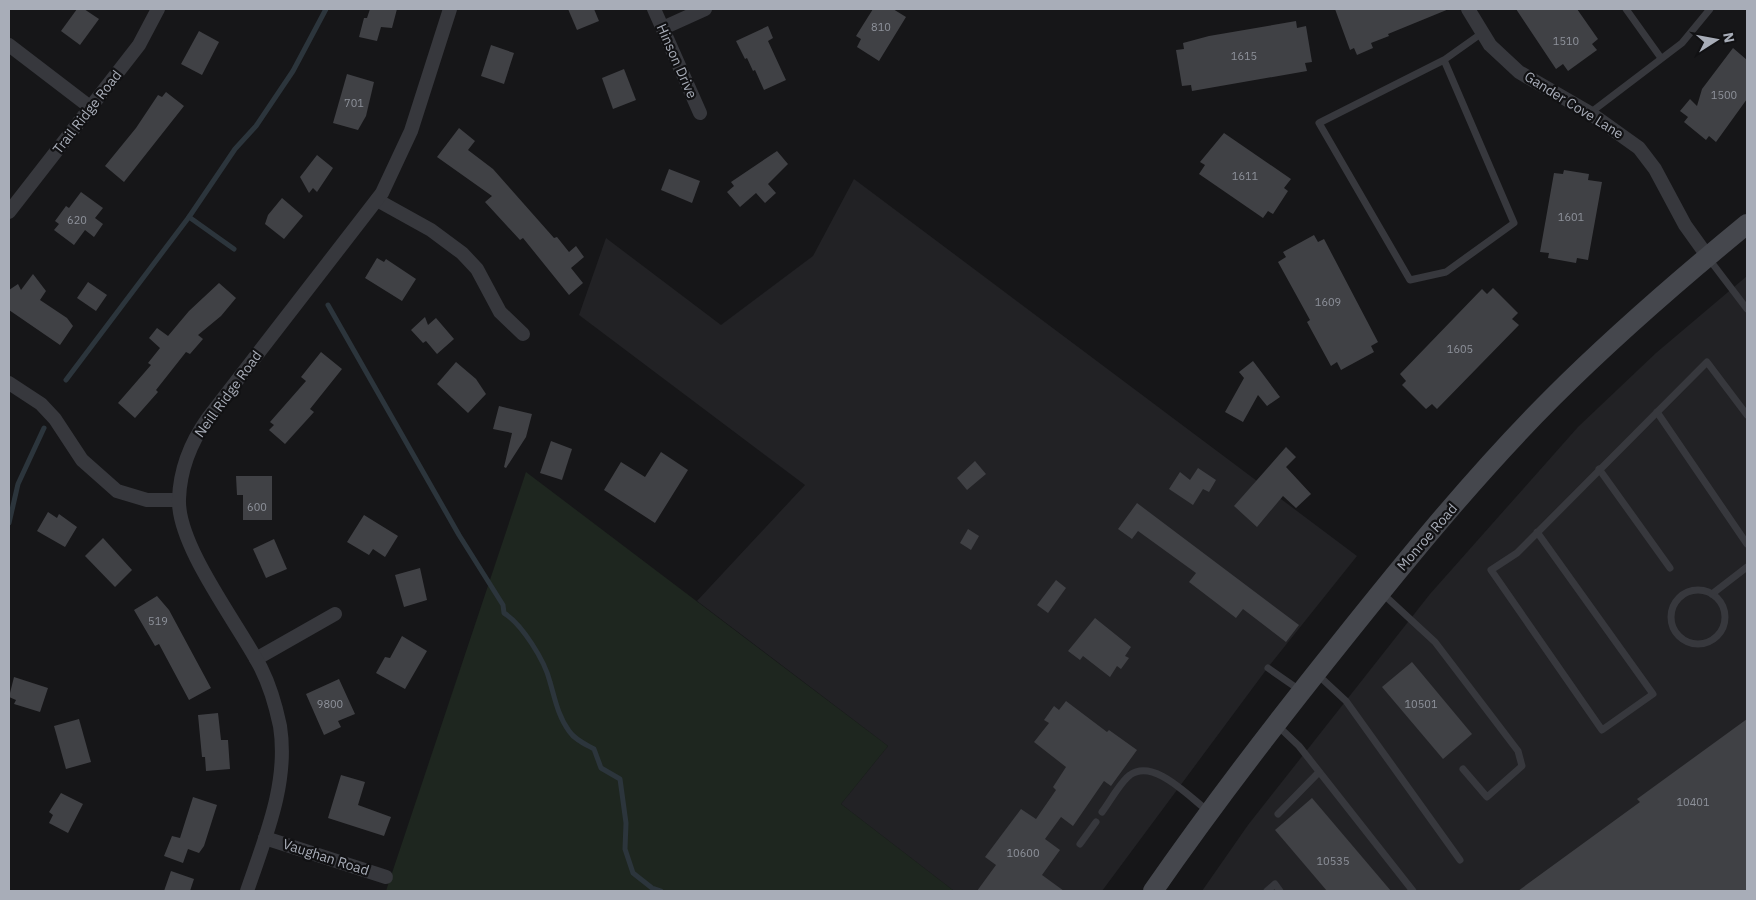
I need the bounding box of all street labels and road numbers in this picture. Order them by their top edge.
street label: Hinson Drive [653,21,702,101]
street label: Trail Ridge Road [49,66,125,158]
street label: Gander Cove Lane [1521,67,1627,143]
street label: Neill Ridge Road [190,347,266,441]
street label: Monroe Road [1393,500,1461,574]
street label: Vaughan Road [281,835,371,879]

